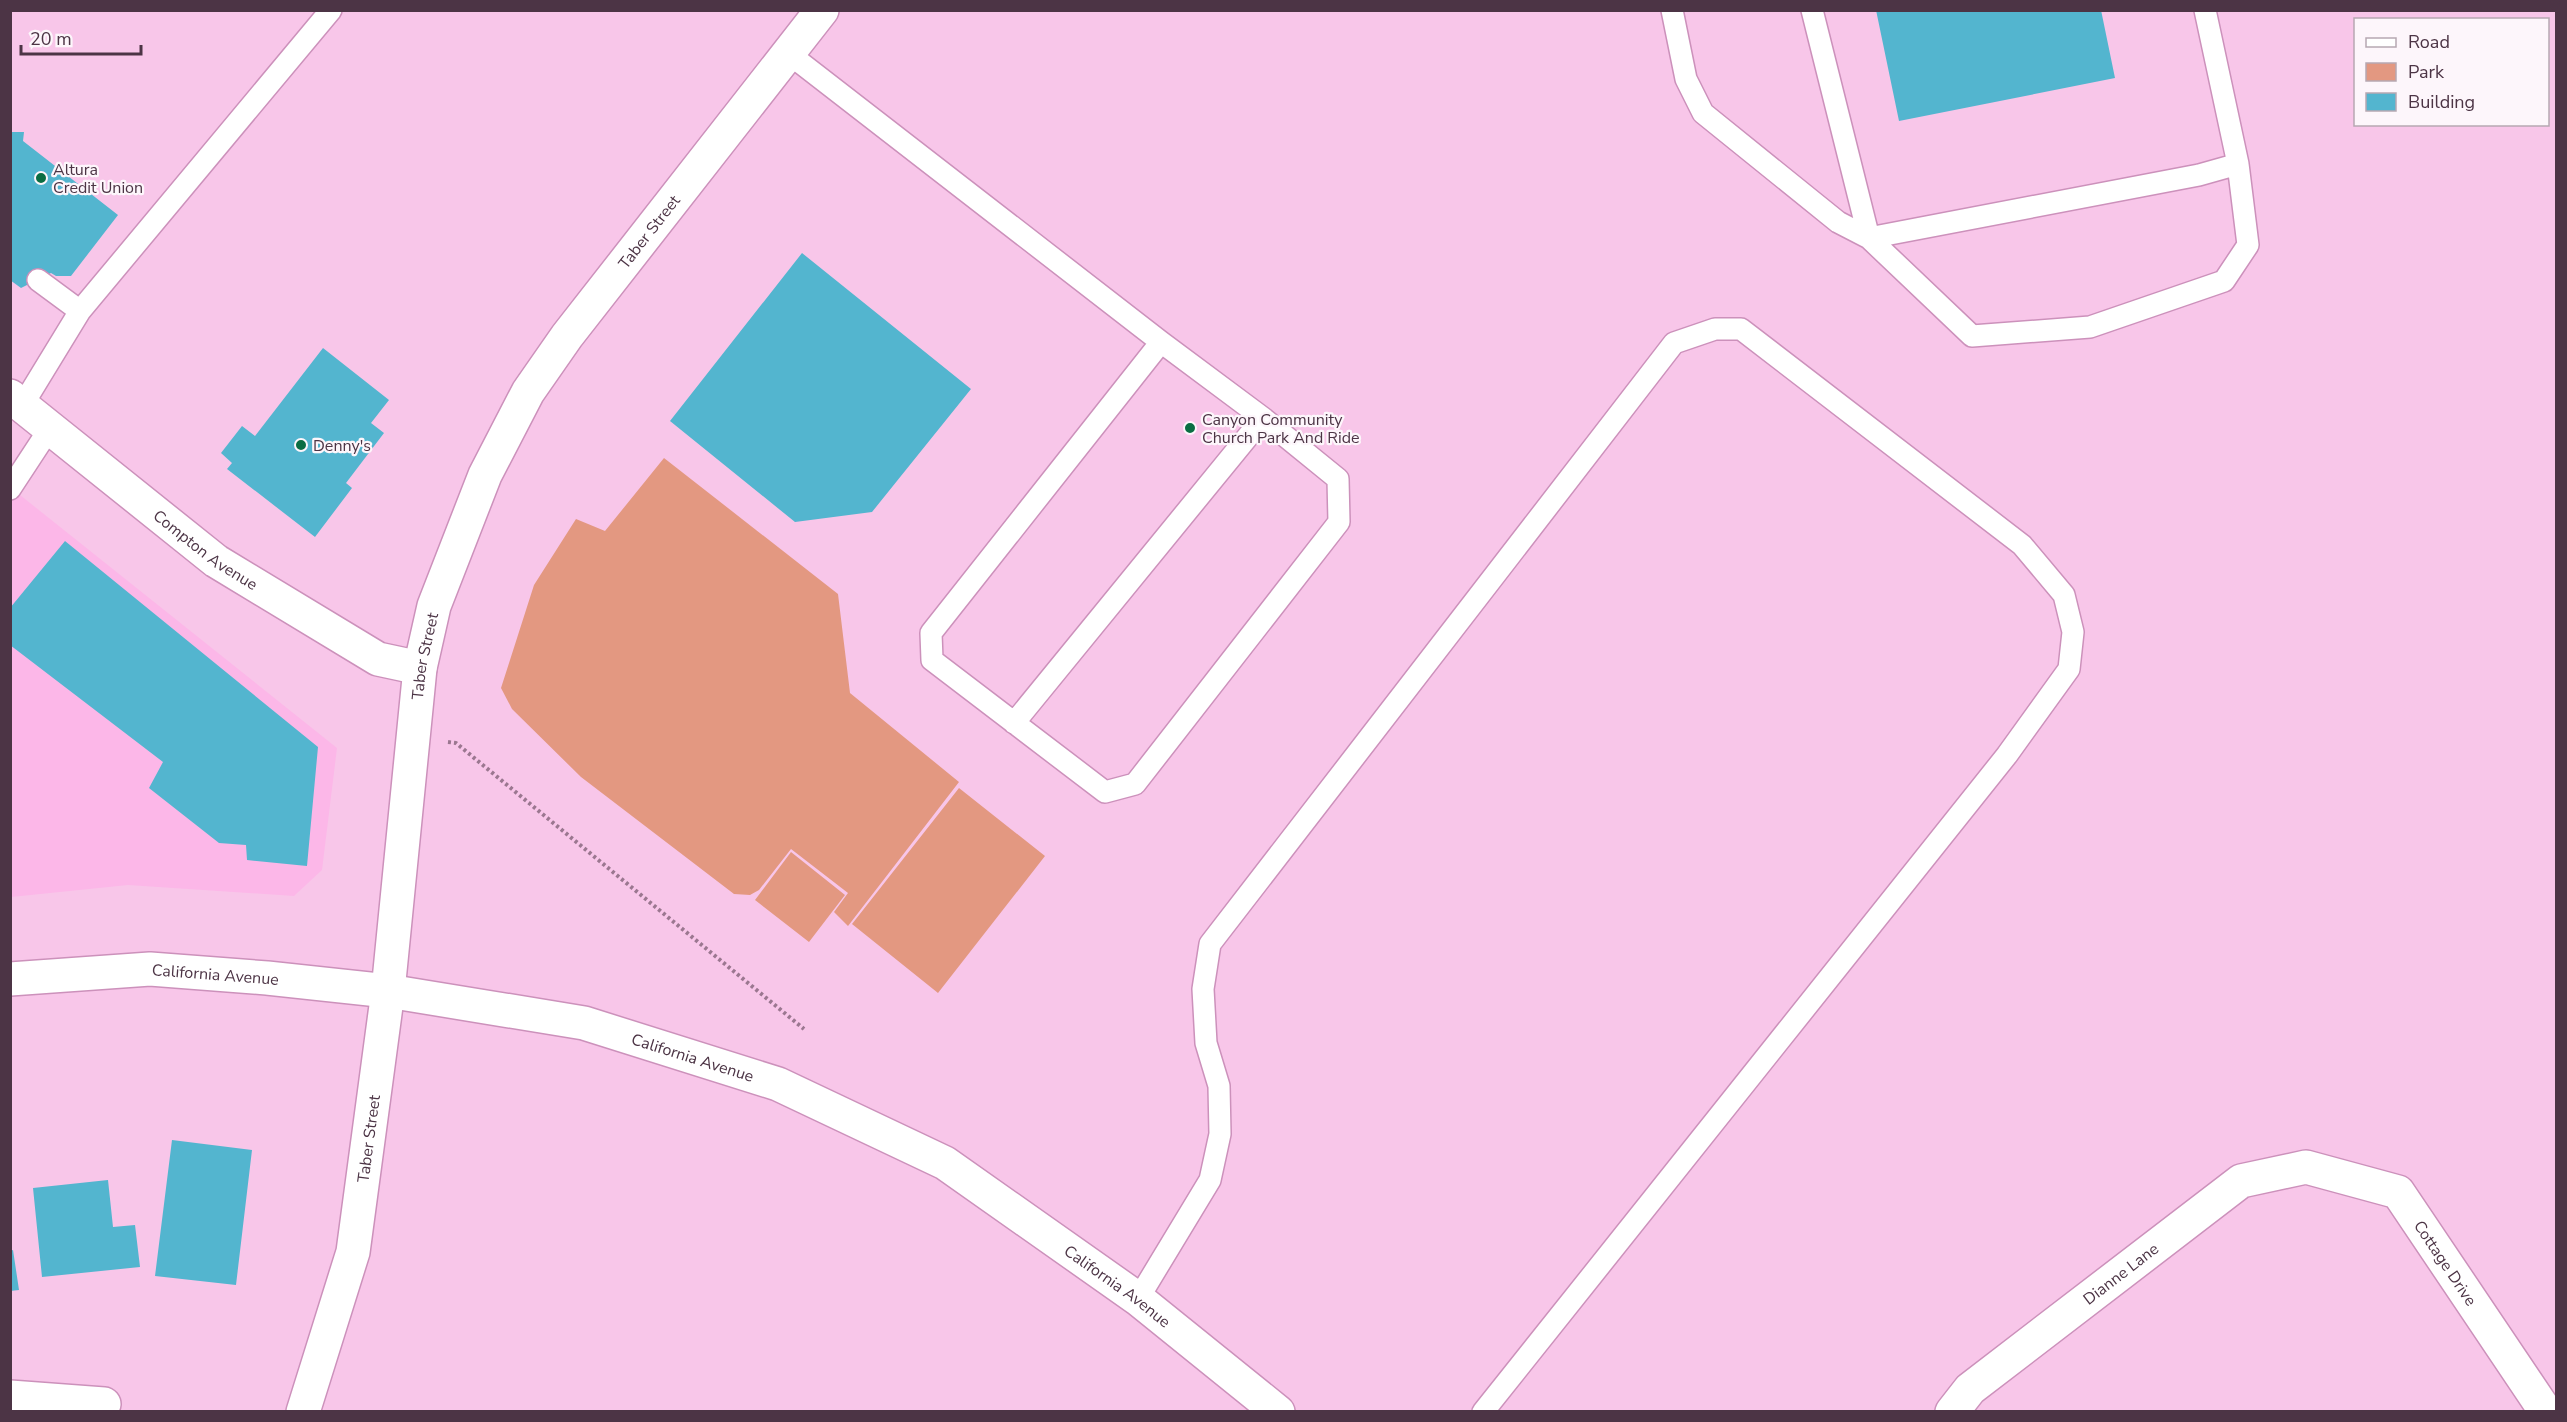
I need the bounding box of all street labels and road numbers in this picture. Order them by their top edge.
street label: Taber Street [614,190,686,274]
street label: Compton Avenue [148,505,262,596]
street label: Taber Street [407,610,444,701]
street label: California Avenue [151,959,280,991]
street label: California Avenue [629,1029,756,1088]
street label: Taber Street [352,1093,386,1184]
street label: Cottage Drive [2408,1216,2481,1310]
street label: Dianne Lane [2079,1238,2163,1310]
street label: California Avenue [1059,1240,1175,1333]

